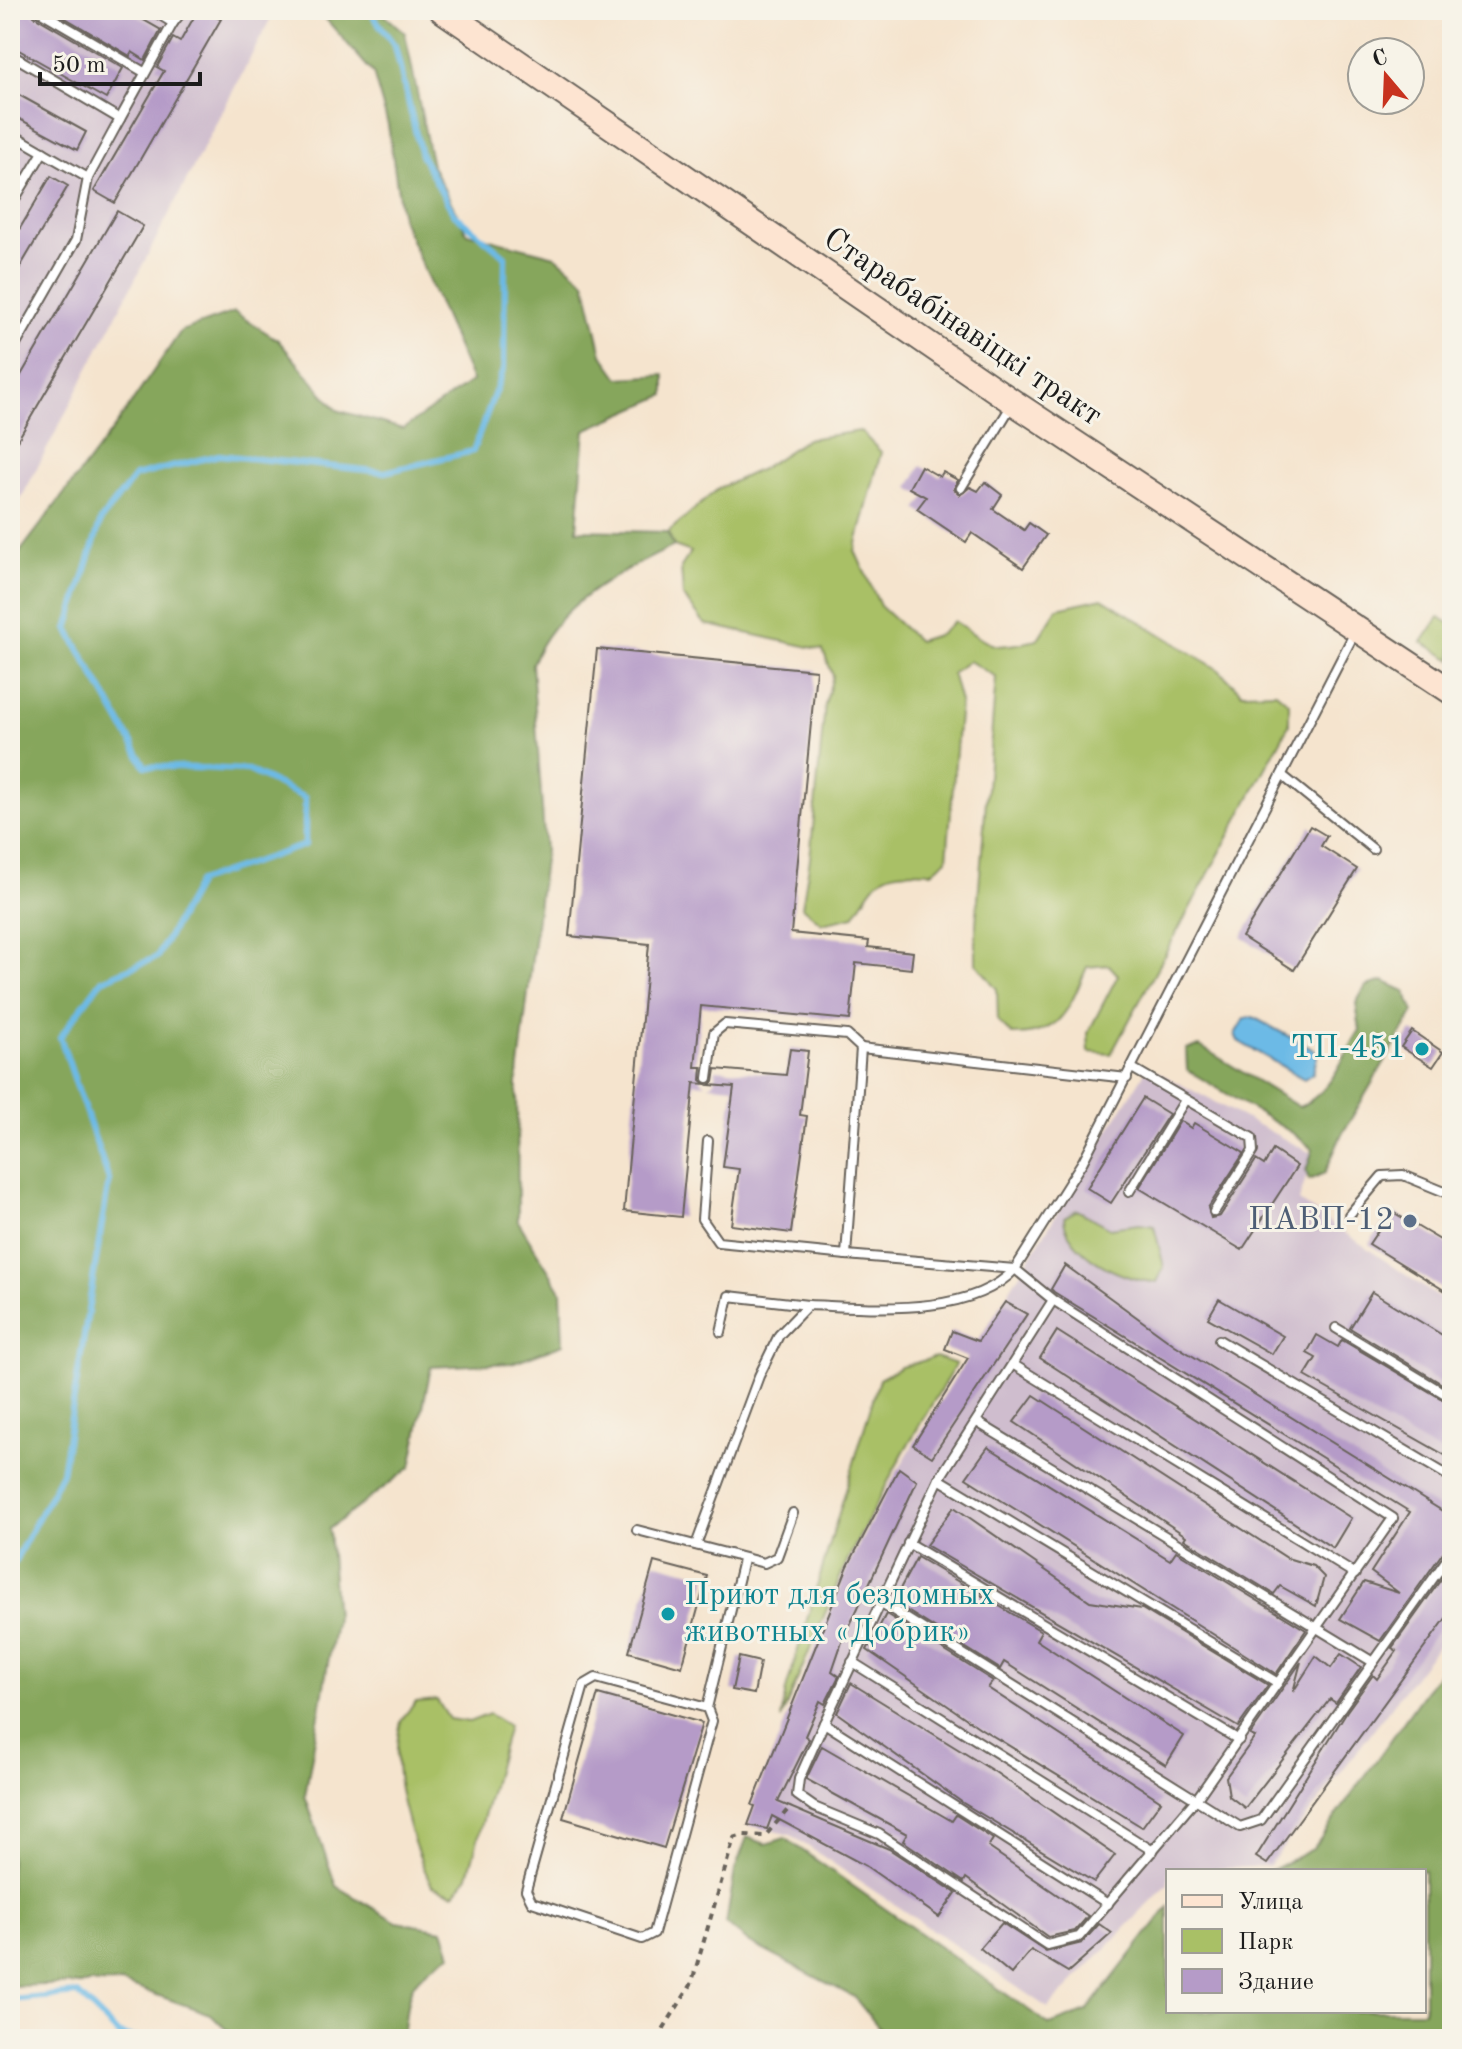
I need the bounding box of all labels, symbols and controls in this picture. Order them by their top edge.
scale bar [40,36,200,86]
north arrow [1346,36,1426,116]
text: С [1370,46,1391,72]
text: 50 m [52,54,106,78]
street label: Старабабінавіцкі тракт [817,223,1107,433]
place label: ТП-451 [1290,1033,1406,1065]
marker: ТП-451 [1413,1040,1431,1058]
place label: ПАВП-12 [1248,1205,1394,1237]
marker: ПАВП-12 [1401,1212,1419,1230]
place label: Приют для бездомных животных «Добрик» [684,1580,996,1649]
marker: Приют для бездомных животных «Добрик» [659,1605,677,1623]
legend [1166,1869,1426,2013]
text: Улица [1238,1891,1303,1915]
text: Парк [1238,1931,1293,1955]
text: Здание [1238,1971,1314,1995]

